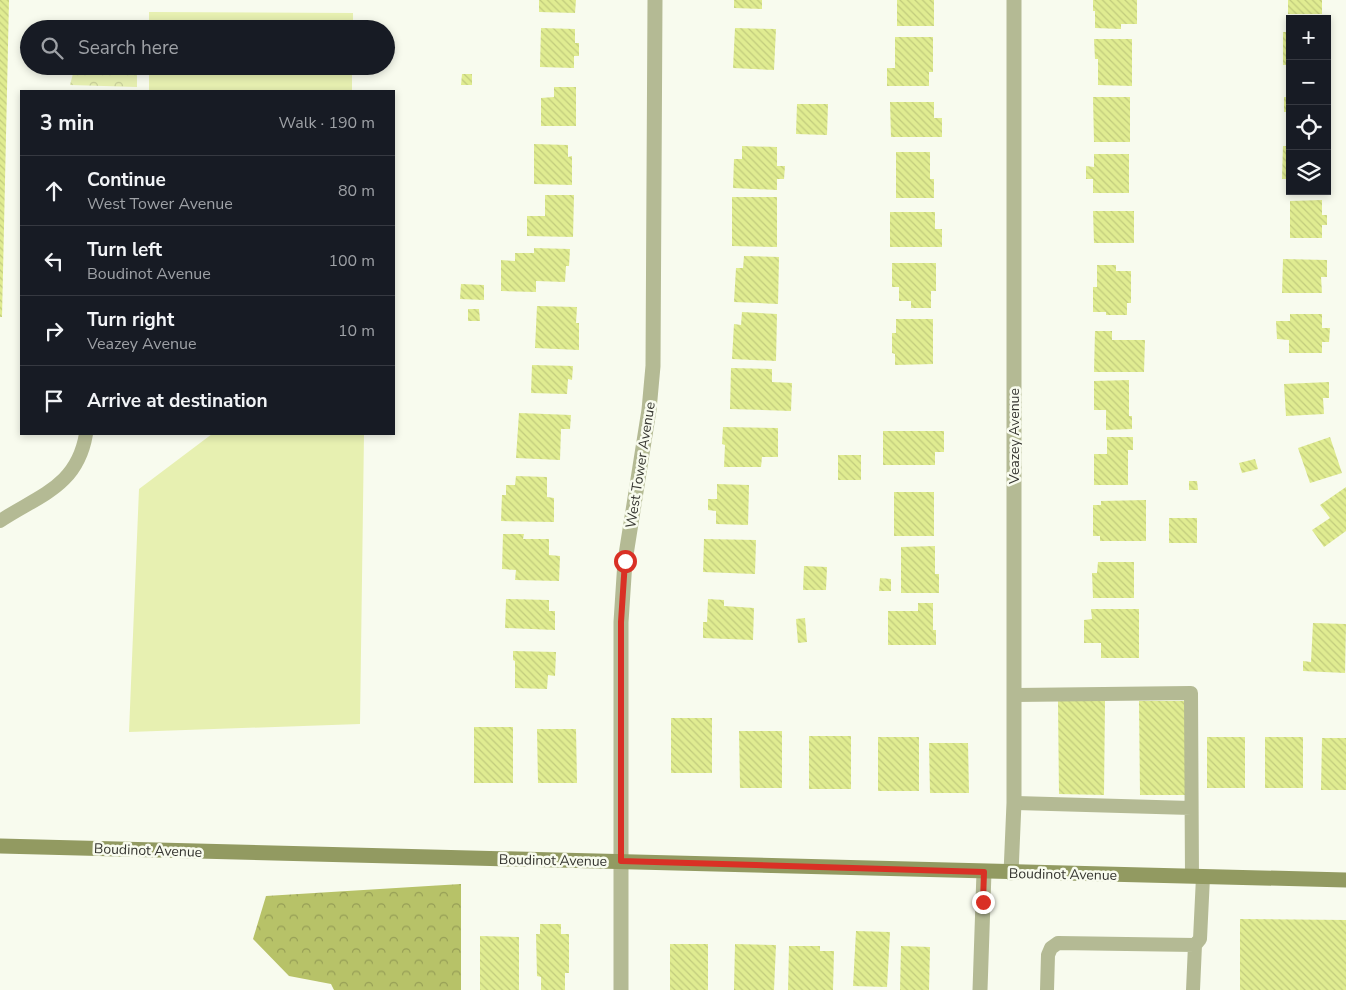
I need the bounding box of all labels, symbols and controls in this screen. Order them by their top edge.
map controls [1286,15,1331,195]
button: + [1286,15,1331,60]
search box [20,20,395,75]
icon: search [38,34,66,62]
text: Search here [78,35,179,61]
button: − [1286,60,1331,105]
button: locate [1286,105,1331,150]
text: 3 min [40,109,94,137]
text: Walk · 190 m [279,112,375,134]
button: layers [1286,150,1331,195]
text: Continue [87,167,166,193]
icon: ahead [40,177,68,205]
text: 80 m [338,180,375,202]
text: West Tower Avenue [87,193,233,215]
text: Turn left [87,237,162,263]
icon: left [40,247,68,275]
text: 100 m [328,250,375,272]
text: Boudinot Avenue [87,263,211,285]
text: Turn right [87,307,174,333]
icon: right [40,317,68,345]
text: 10 m [338,320,375,342]
text: Veazey Avenue [87,333,197,355]
icon: arrive [40,387,68,415]
text: Arrive at destination [87,388,268,414]
street label: Veazey Avenue [1005,388,1024,485]
street label: West Tower Avenue [621,401,660,530]
route start [614,550,637,573]
street label: Boudinot Avenue [94,839,202,862]
street label: Boudinot Avenue [499,850,607,871]
street label: Boudinot Avenue [1009,864,1117,885]
route end [972,891,995,914]

